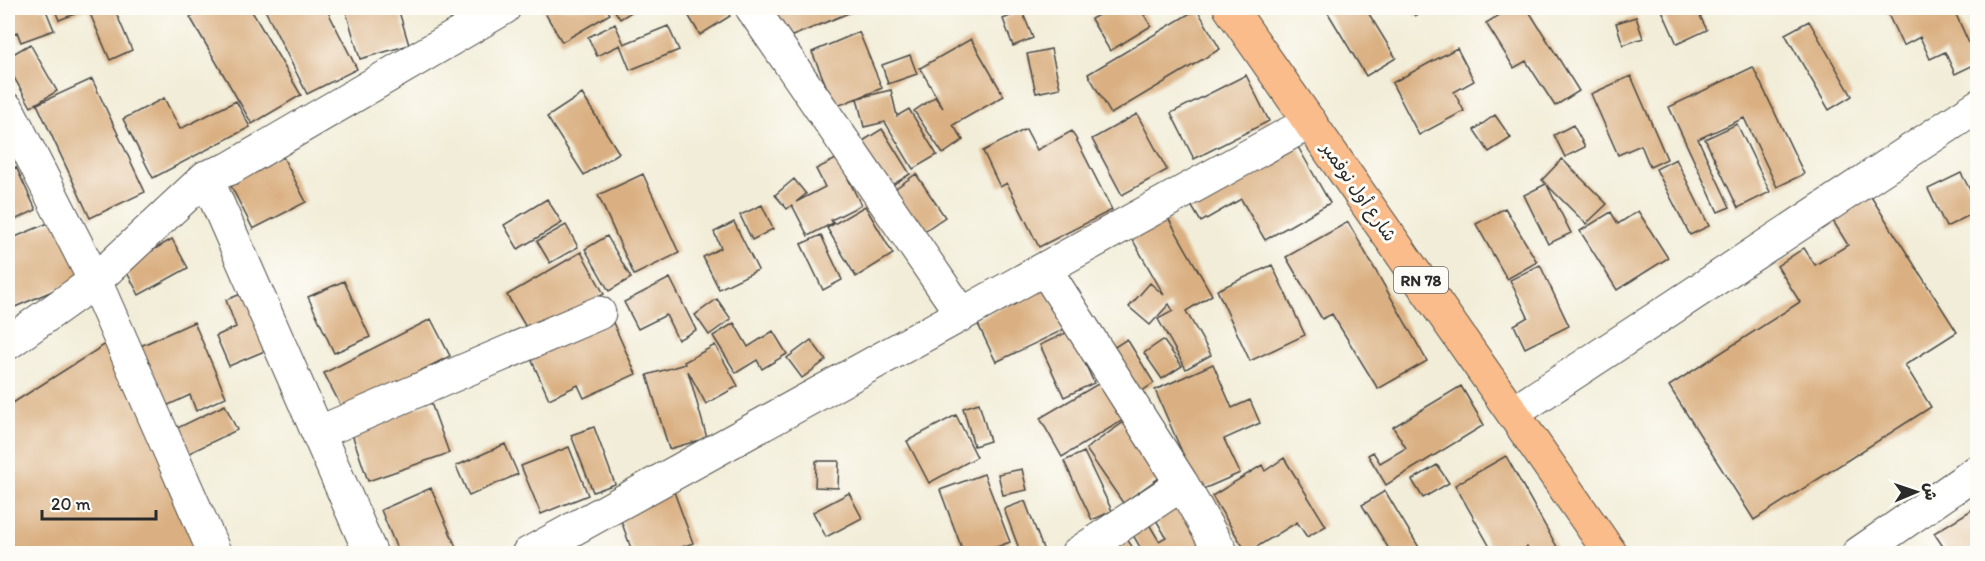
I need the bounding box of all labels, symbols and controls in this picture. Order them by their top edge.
street label: شارع أول نوفمبر [1315,137,1401,246]
road number: RN 78 [1394,267,1448,293]
north arrow [1886,462,1946,522]
text: ش [1921,482,1940,501]
scale bar [42,483,156,521]
text: 20 m [51,493,91,515]

